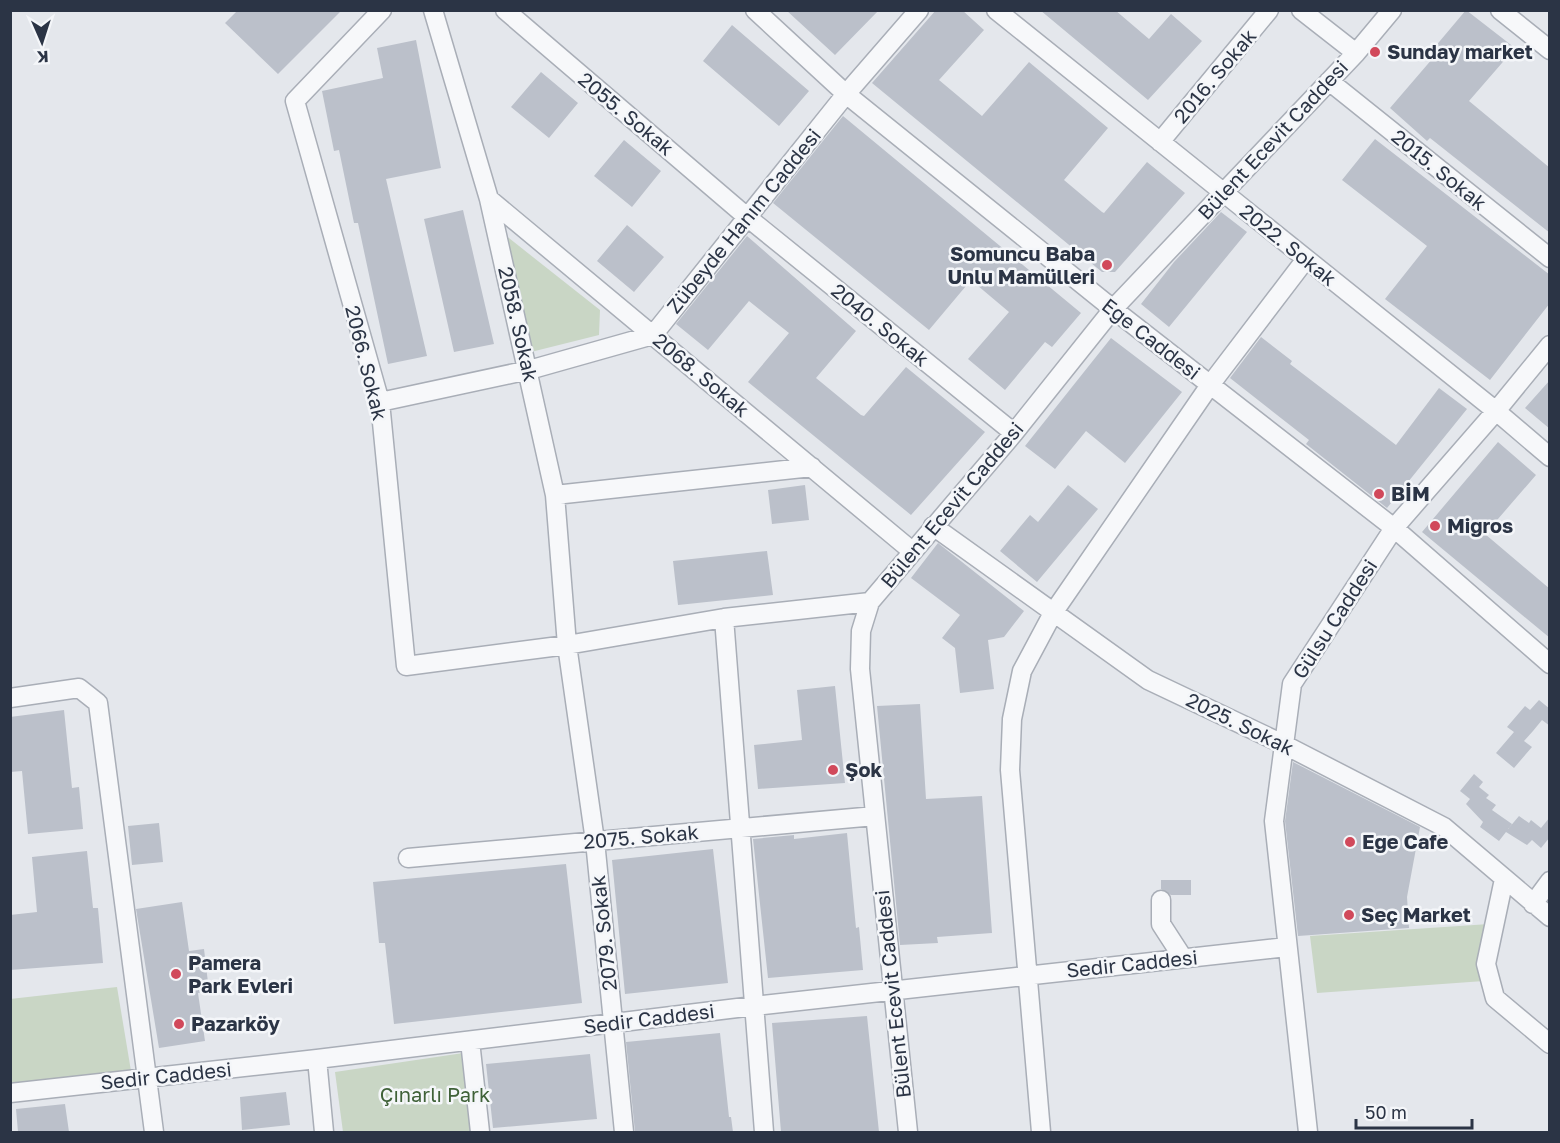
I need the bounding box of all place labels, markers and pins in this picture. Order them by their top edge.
place label: Sunday market [1387,39,1533,63]
marker: Sunday market [1368,45,1382,59]
place label: Somuncu Baba Unlu Mamülleri [948,241,1095,288]
marker: Somuncu Baba Unlu Mamülleri [1100,258,1114,272]
place label: BİM [1391,481,1430,505]
marker: BİM [1372,487,1386,501]
place label: Migros [1447,513,1513,537]
marker: Migros [1428,519,1442,533]
place label: Şok [845,757,882,781]
marker: Şok [826,763,840,777]
place label: Ege Cafe [1362,829,1448,853]
marker: Ege Cafe [1343,835,1357,849]
place label: Seç Market [1361,902,1471,926]
marker: Seç Market [1342,908,1356,922]
place label: Pamera Park Evleri [188,950,293,997]
marker: Pamera Park Evleri [169,967,183,981]
place label: Pazarköy [191,1011,280,1035]
marker: Pazarköy [172,1017,186,1031]

